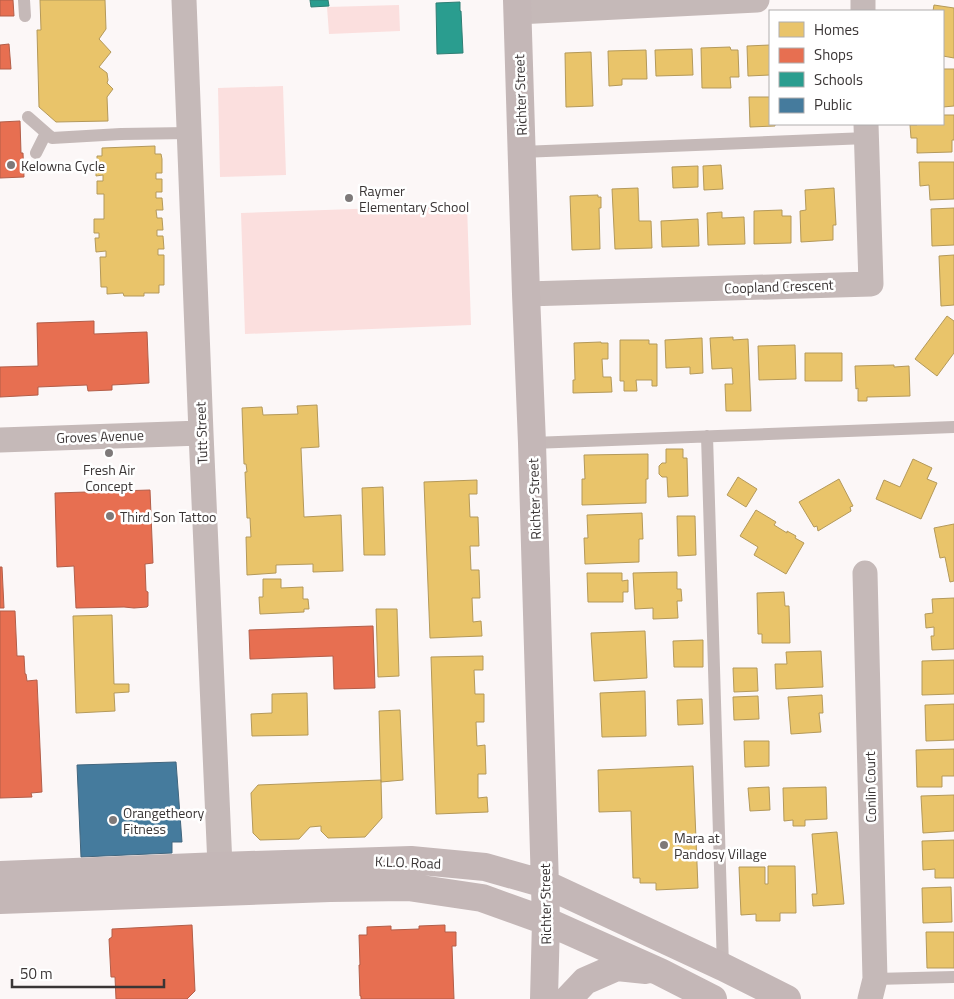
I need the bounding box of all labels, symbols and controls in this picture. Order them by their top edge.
legend [769,10,944,125]
text: Homes [814,18,859,41]
text: Shops [814,43,853,66]
street label: Richter Street [508,54,532,136]
text: Schools [814,68,863,91]
text: Public [814,93,852,116]
place label: Kelowna Cycle [21,155,105,176]
marker: Kelowna Cycle [5,159,17,171]
place label: Raymer Elementary School [359,180,469,217]
marker: Raymer Elementary School [343,192,355,204]
street label: Coopland Crescent [724,274,834,298]
street label: Tutt Street [189,401,213,465]
street label: Groves Avenue [56,424,144,448]
marker: Fresh Air Concept [103,447,115,459]
street label: Richter Street [522,458,546,540]
place label: Fresh Air Concept [83,459,135,496]
place label: Third Son Tattoo [120,506,216,527]
marker: Third Son Tattoo [104,510,116,522]
street label: Conlin Court [859,751,881,823]
place label: Orangetheory Fitness [123,802,205,839]
marker: Orangetheory Fitness [107,814,119,826]
place label: Mara at Pandosy Village [674,827,767,864]
marker: Mara at Pandosy Village [658,839,670,851]
street label: K.L.O. Road [375,850,441,874]
street label: Richter Street [534,863,556,945]
scale bar [12,956,165,988]
text: 50 m [20,962,53,985]

